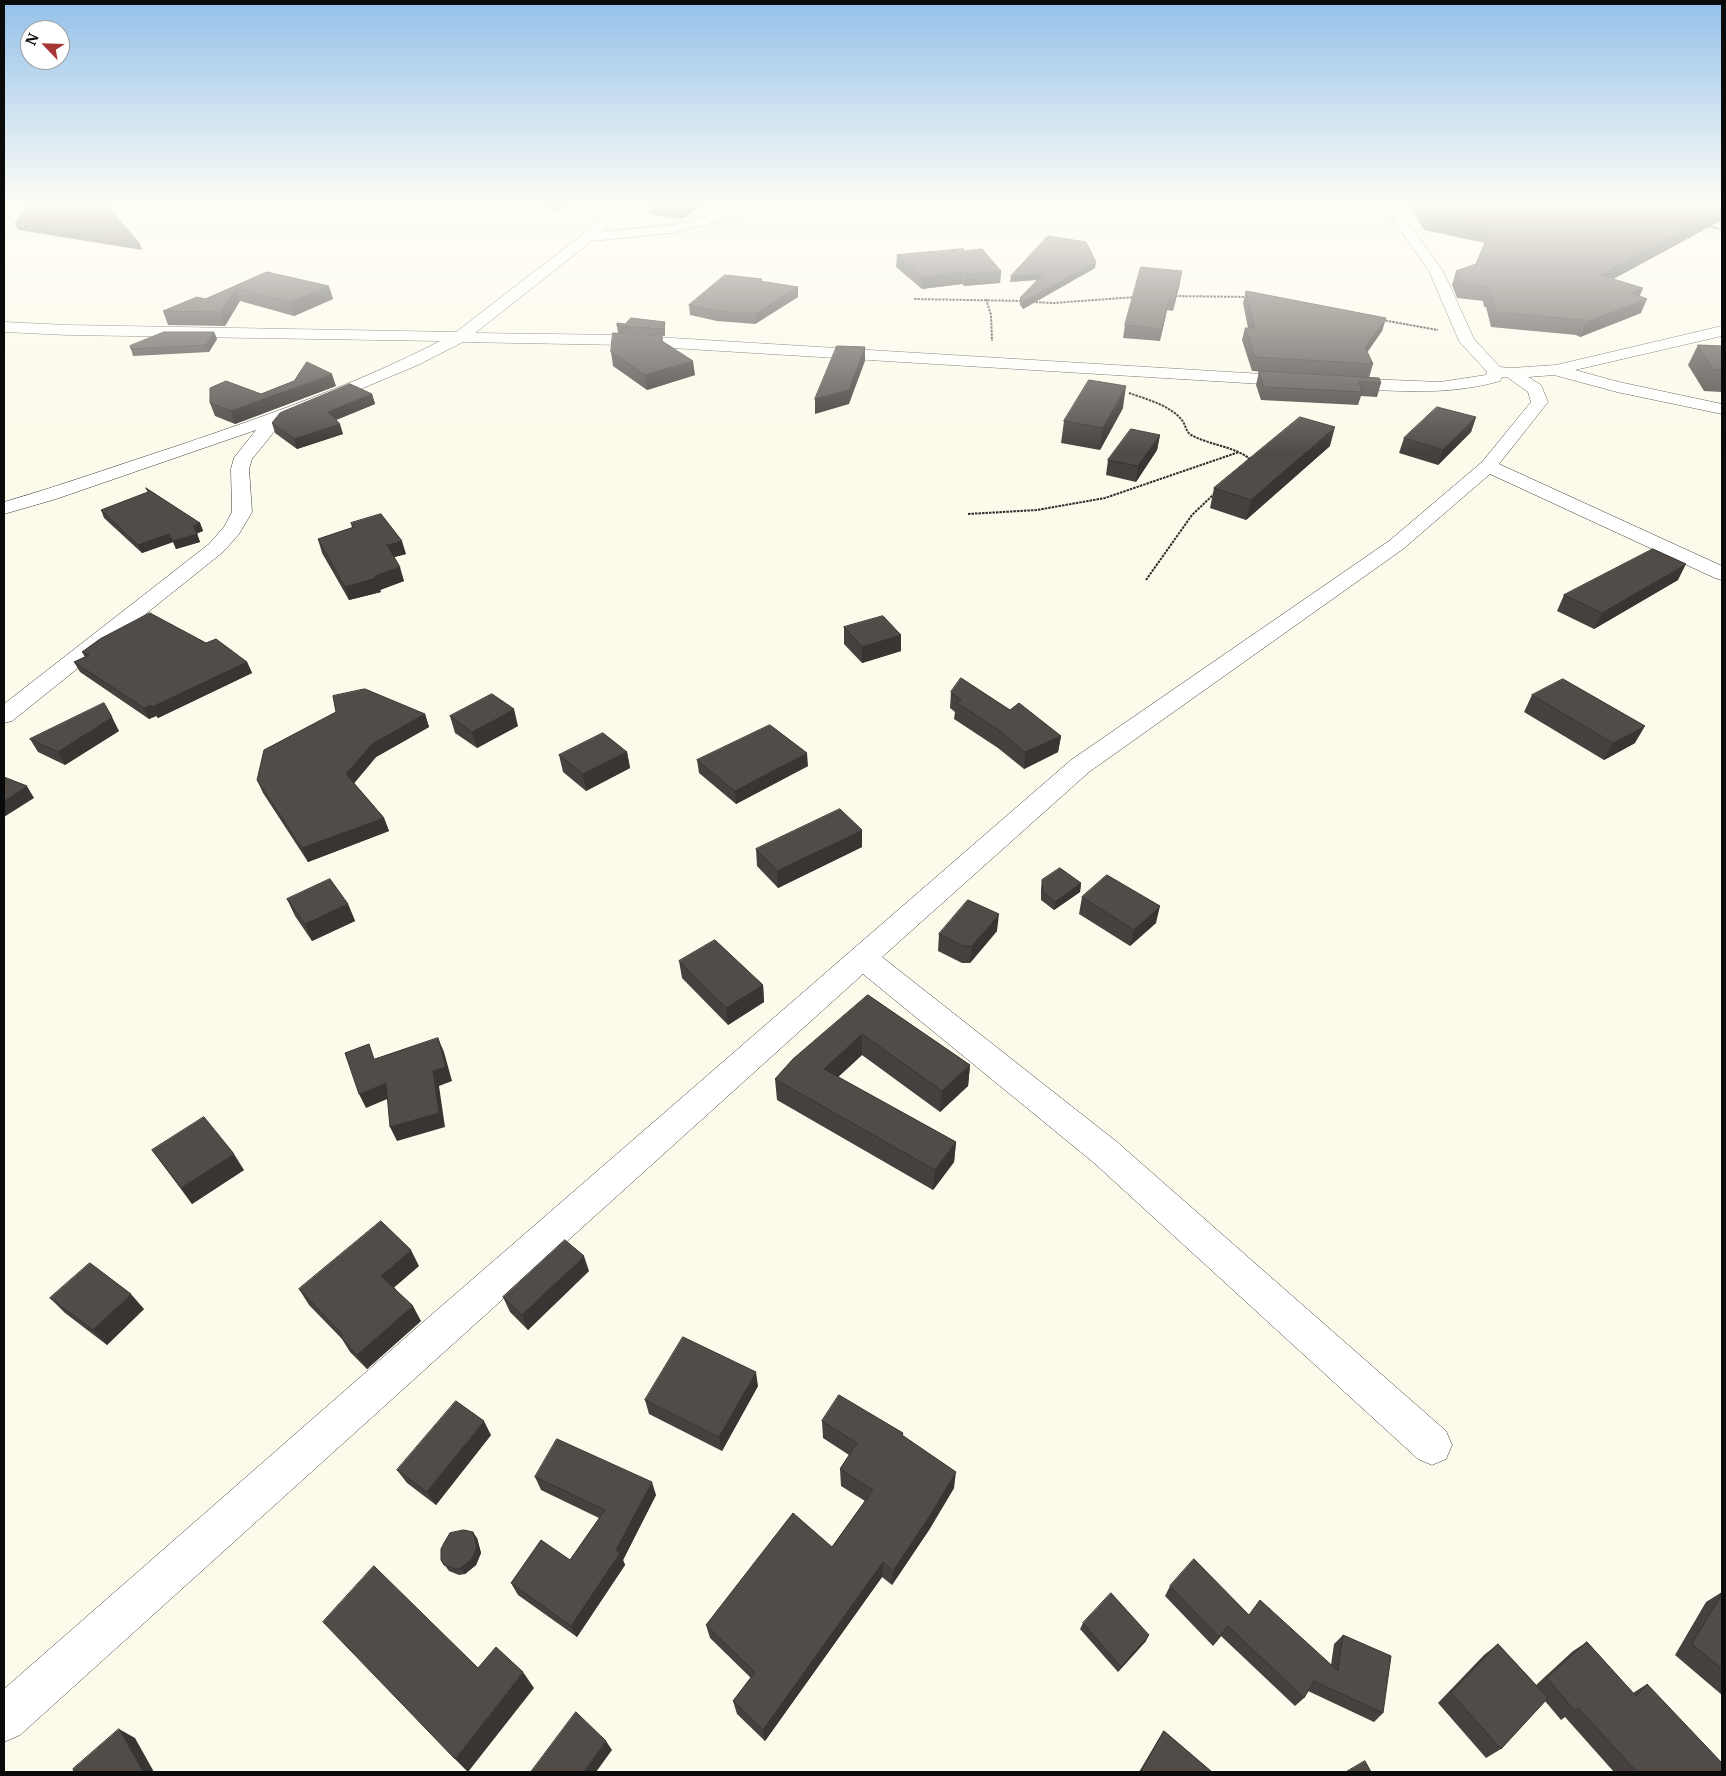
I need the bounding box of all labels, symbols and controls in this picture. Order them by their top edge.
north arrow [20,20,70,70]
text: N [22,31,43,48]

